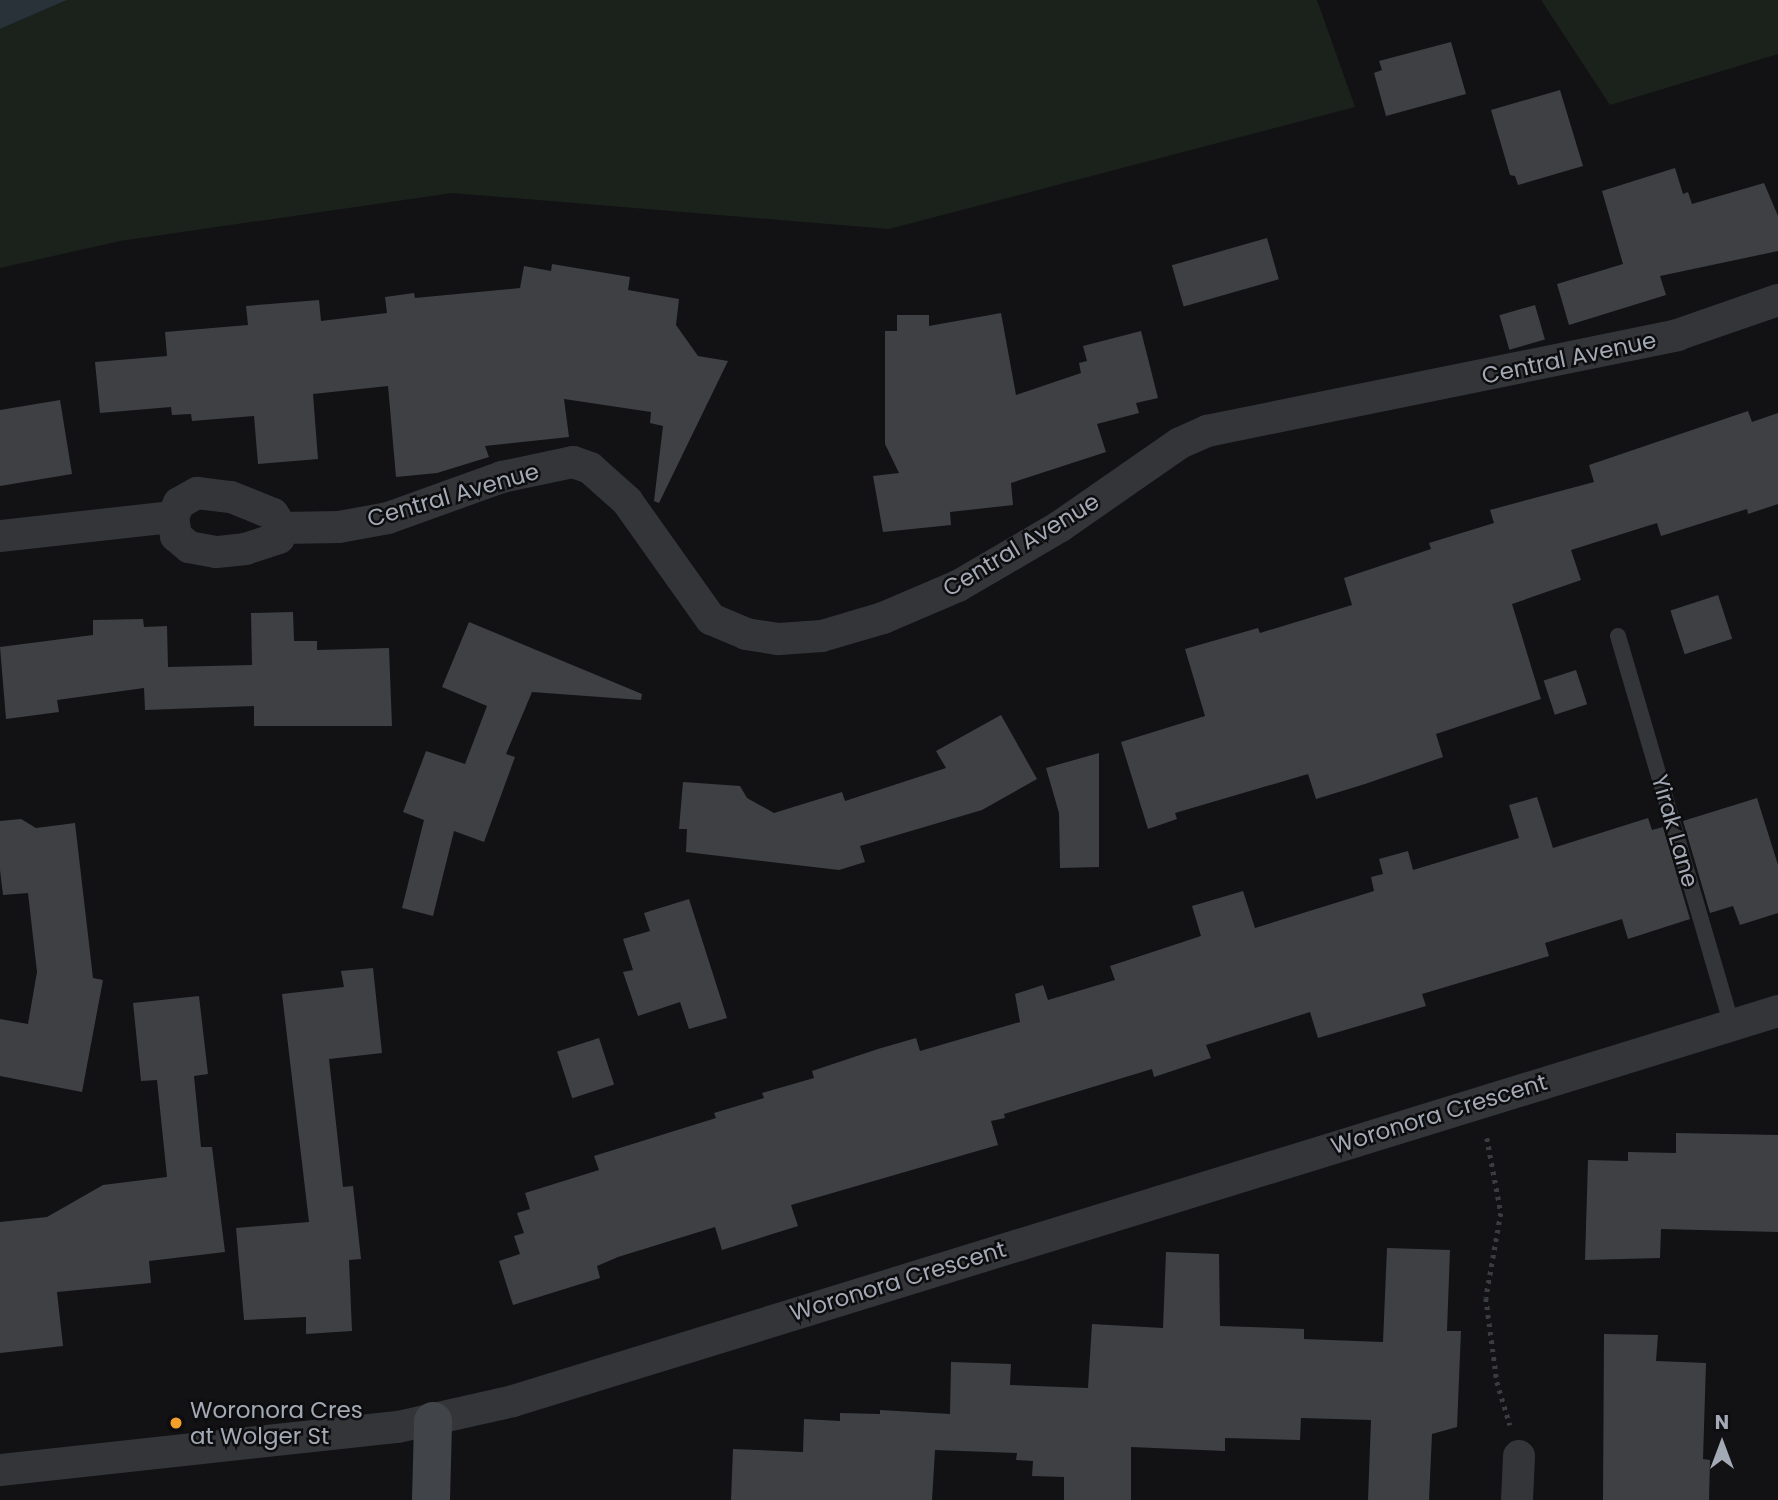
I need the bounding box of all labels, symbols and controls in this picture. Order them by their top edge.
street label: Central Avenue [1479,326,1659,390]
street label: Central Avenue [364,457,542,533]
street label: Central Avenue [938,487,1104,603]
street label: Yirak Lane [1646,772,1704,890]
street label: Woronora Crescent [1328,1068,1550,1160]
street label: Woronora Crescent [787,1235,1009,1327]
place label: Woronora Cres at Wolger St [190,1396,363,1450]
north arrow [1687,1409,1757,1479]
text: N [1715,1409,1729,1436]
marker: Woronora Cres at Wolger St [168,1415,184,1431]

